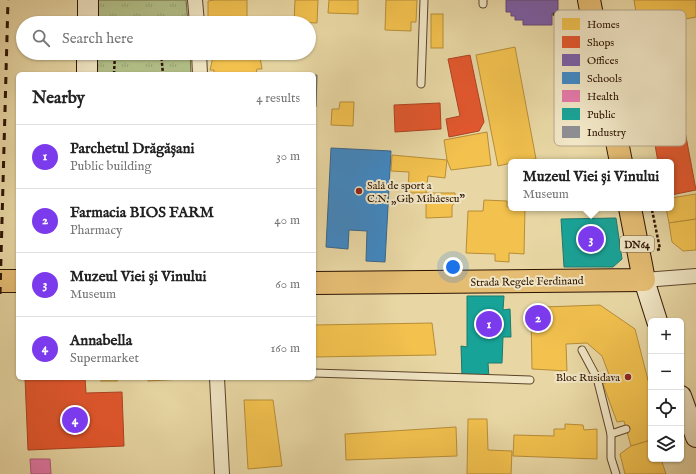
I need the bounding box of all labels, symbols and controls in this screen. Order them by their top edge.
legend [554,10,686,146]
search box [16,16,316,60]
text: Homes [587,18,620,32]
icon: search [30,27,52,49]
text: Search here [62,29,133,48]
text: Shops [587,36,614,50]
text: Offices [587,54,618,68]
text: Schools [587,72,622,86]
text: Nearby [32,88,85,109]
text: 4 results [256,90,300,107]
text: Health [587,90,619,104]
text: Public [587,108,616,122]
text: Industry [587,126,627,140]
text: Parchetul Drăgășani [70,139,195,158]
text: 1 [43,148,47,165]
text: 30 m [276,148,300,165]
text: Public building [70,158,152,175]
popup [508,159,674,211]
text: Muzeul Viei și Vinului [523,167,659,186]
place label: Sală de sport a C.N. „Gib Mihăescu” [367,179,466,206]
marker: Sală de sport a C.N. „Gib Mihăescu” [354,186,364,196]
text: Museum [523,186,569,203]
text: Farmacia BIOS FARM [70,203,214,222]
text: 2 [42,212,48,229]
text: 40 m [274,212,300,229]
text: Pharmacy [70,222,122,239]
pin: 3 [578,224,604,254]
road number: DN64 [620,236,654,252]
your location [443,257,463,277]
text: Muzeul Viei și Vinului [70,267,207,286]
street label: Strada Regele Ferdinand [470,274,584,290]
text: 3 [43,276,47,293]
text: 60 m [275,276,300,293]
text: Museum [70,286,116,303]
pin: 2 [525,303,551,333]
pin: 1 [476,309,502,339]
map controls [648,318,684,462]
button: + [648,318,684,354]
text: Annabella [70,331,132,350]
text: 4 [42,340,48,357]
text: 160 m [270,340,300,357]
text: Supermarket [70,350,139,367]
button: − [648,354,684,390]
place label: Bloc Rusidava [556,371,620,385]
marker: Bloc Rusidava [623,372,633,382]
button: locate [648,390,684,426]
pin: 4 [62,405,88,435]
button: layers [648,426,684,462]

